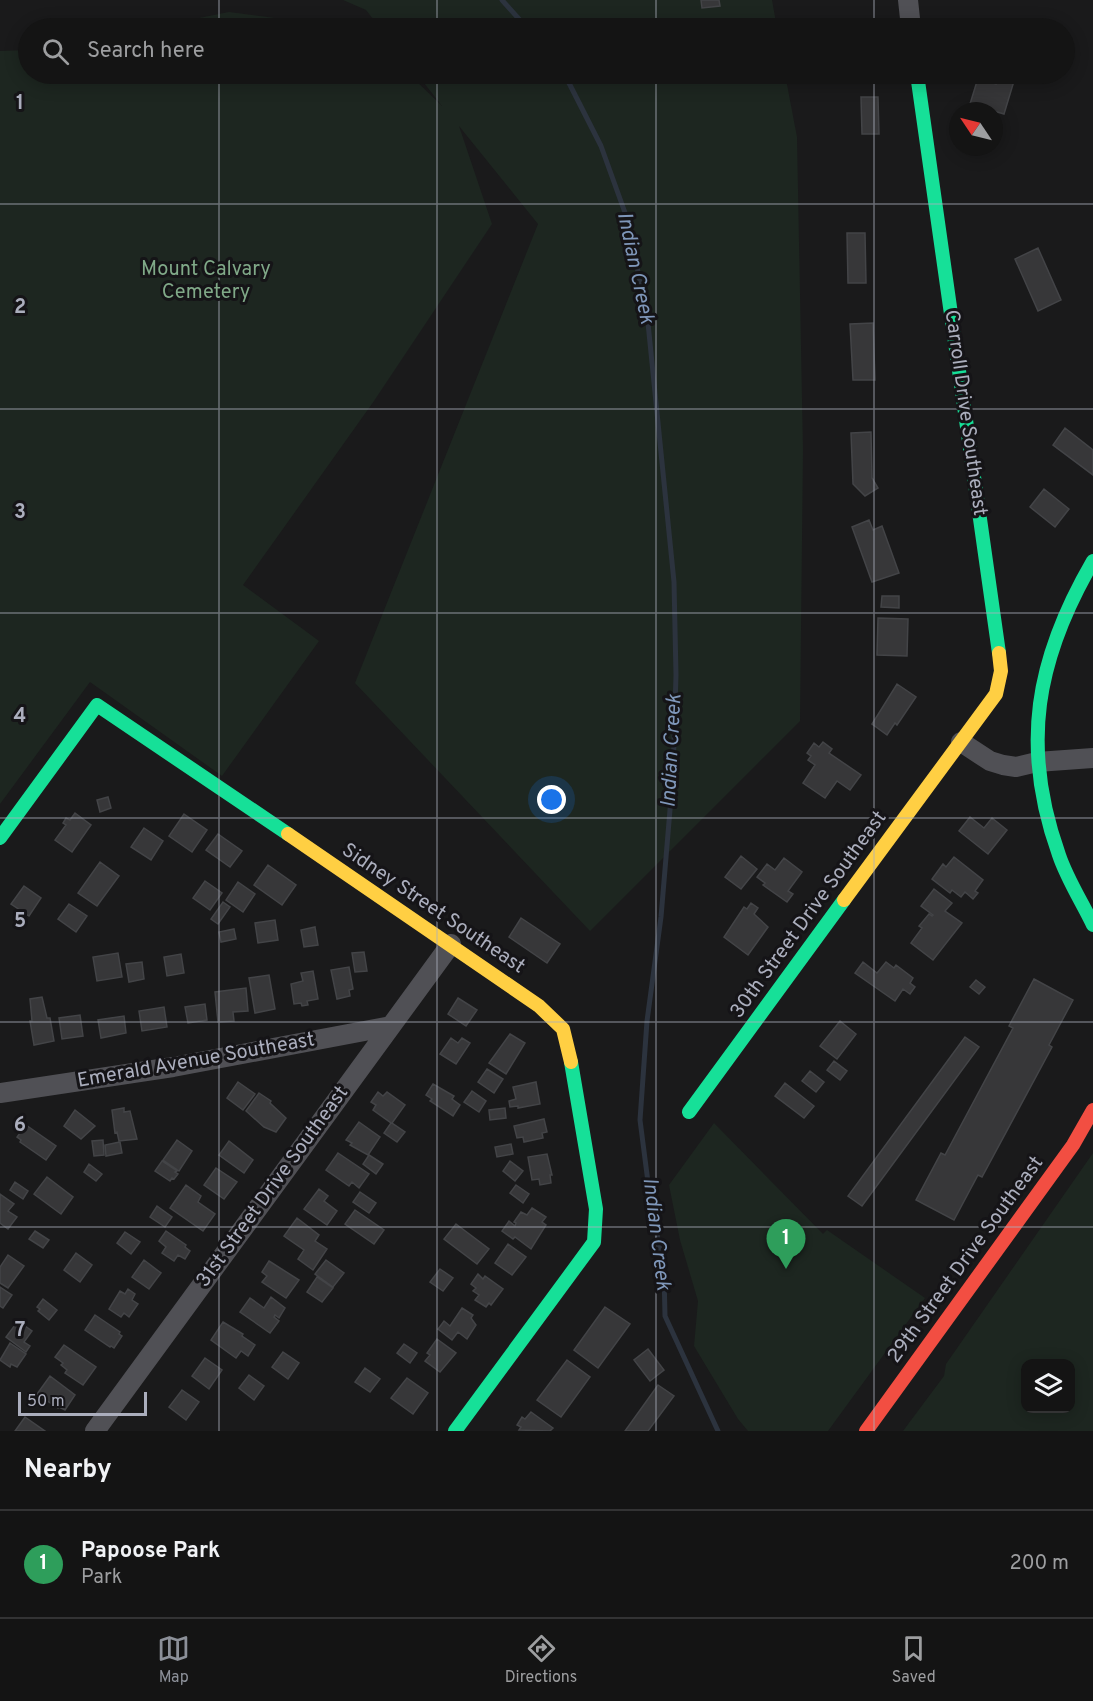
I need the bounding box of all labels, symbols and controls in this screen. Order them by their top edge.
search box [18,18,1075,84]
icon: search [39,35,72,68]
text: Search here [87,38,205,65]
text: 1 [16,91,24,117]
north arrow [949,102,1003,156]
water label: Indian Creek [610,210,660,327]
park label: Mount Calvary Cemetery [141,257,271,306]
text: 2 [14,295,26,321]
street label: Carroll Drive Southeast [938,308,992,518]
text: 3 [14,500,26,526]
water label: Indian Creek [656,693,688,808]
text: 4 [14,704,26,730]
your location [537,785,566,814]
street label: 30th Street Drive Southeast [725,806,893,1024]
street label: Sidney Street Southeast [336,838,530,980]
text: 5 [14,909,26,935]
street label: Emerald Avenue Southeast [75,1027,317,1095]
street label: 31st Street Drive Southeast [191,1081,355,1293]
text: 6 [14,1113,26,1139]
street label: 29th Street Drive Southeast [882,1151,1050,1369]
water label: Indian Creek [636,1176,676,1292]
pin: 1 [766,1220,806,1269]
text: 7 [15,1318,25,1344]
map controls [1021,1359,1075,1413]
button: layers [1021,1359,1075,1413]
scale bar [18,1389,147,1416]
text: 50 m [27,1392,65,1412]
text: Nearby [24,1454,112,1487]
text: Papoose Park [81,1538,220,1565]
text: 1 [40,1551,48,1577]
text: 200 m [1010,1551,1069,1577]
text: Park [81,1565,122,1591]
tab: Map [157,1632,190,1688]
tab: Directions [505,1632,577,1688]
tab: Saved [892,1632,936,1688]

